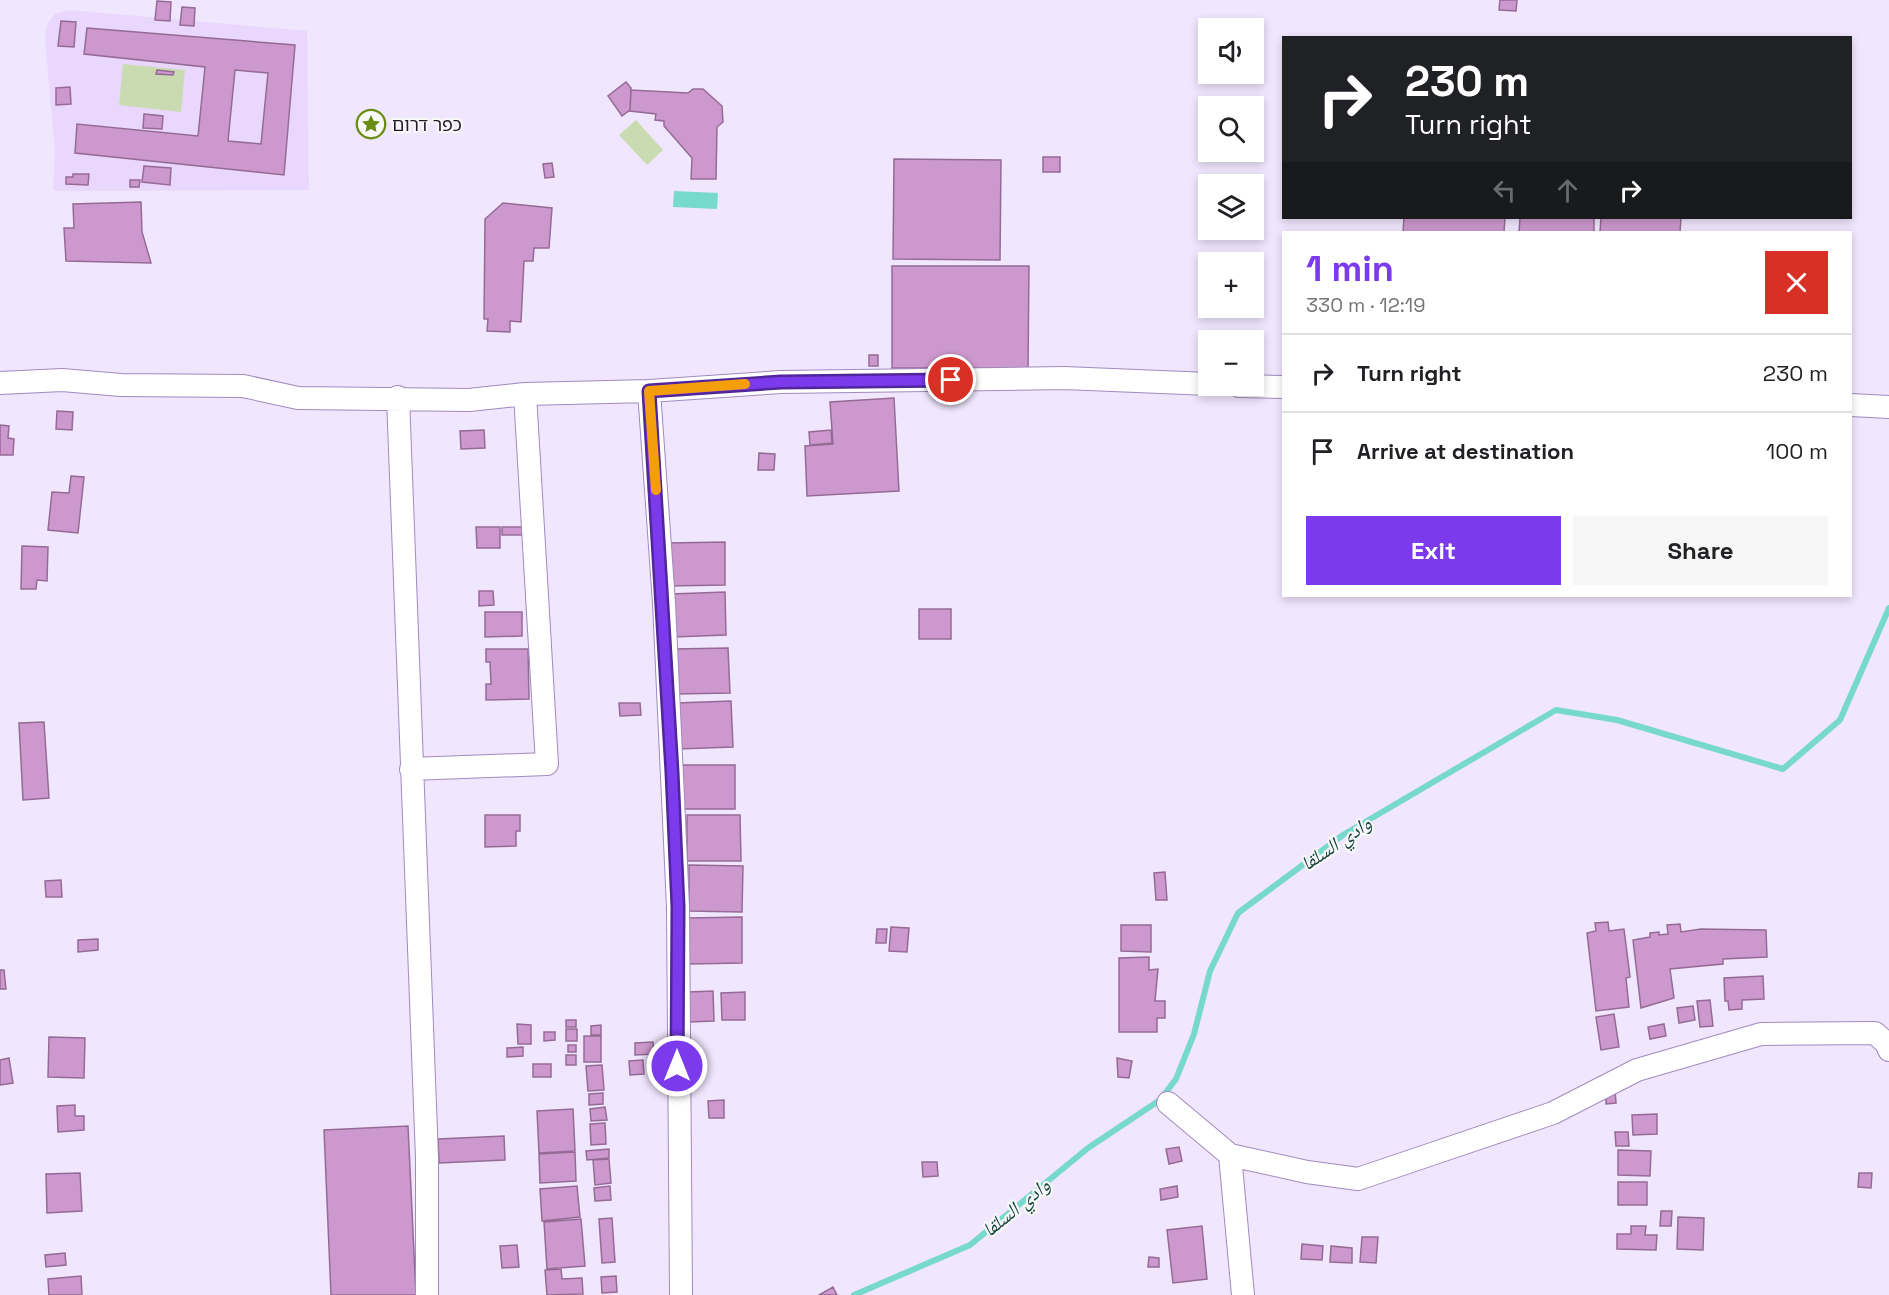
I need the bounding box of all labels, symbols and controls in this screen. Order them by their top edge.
map controls [1198,18,1264,396]
button: sound [1198,18,1264,84]
text: 230 m [1405,55,1529,108]
icon: right [1306,60,1384,138]
button: search [1198,96,1264,162]
text: Turn right [1405,107,1532,142]
place icon: כפר דרום [355,108,387,140]
place label: כפר דרום [392,113,462,136]
button: layers [1198,174,1264,240]
icon: left [1488,174,1521,207]
icon: ahead [1551,174,1584,207]
icon: right [1614,174,1647,207]
text: 1 min [1306,246,1394,292]
button: close [1765,251,1828,314]
button: + [1198,252,1264,318]
text: 330 m · 12:19 [1306,292,1425,318]
button: − [1198,330,1264,396]
pin [925,354,976,405]
icon: right [1306,357,1339,390]
text: Turn right [1357,359,1462,387]
text: 230 m [1763,359,1828,387]
icon: arrive [934,363,967,396]
icon: arrive [1306,435,1339,468]
text: Arrive at destination [1357,437,1574,465]
text: 100 m [1766,437,1828,465]
button: Exit [1306,516,1561,585]
button: Share [1573,516,1828,585]
water label: وادي السلقا [1296,810,1378,879]
position arrow [645,1034,709,1098]
water label: وادي السلقا [977,1172,1057,1245]

